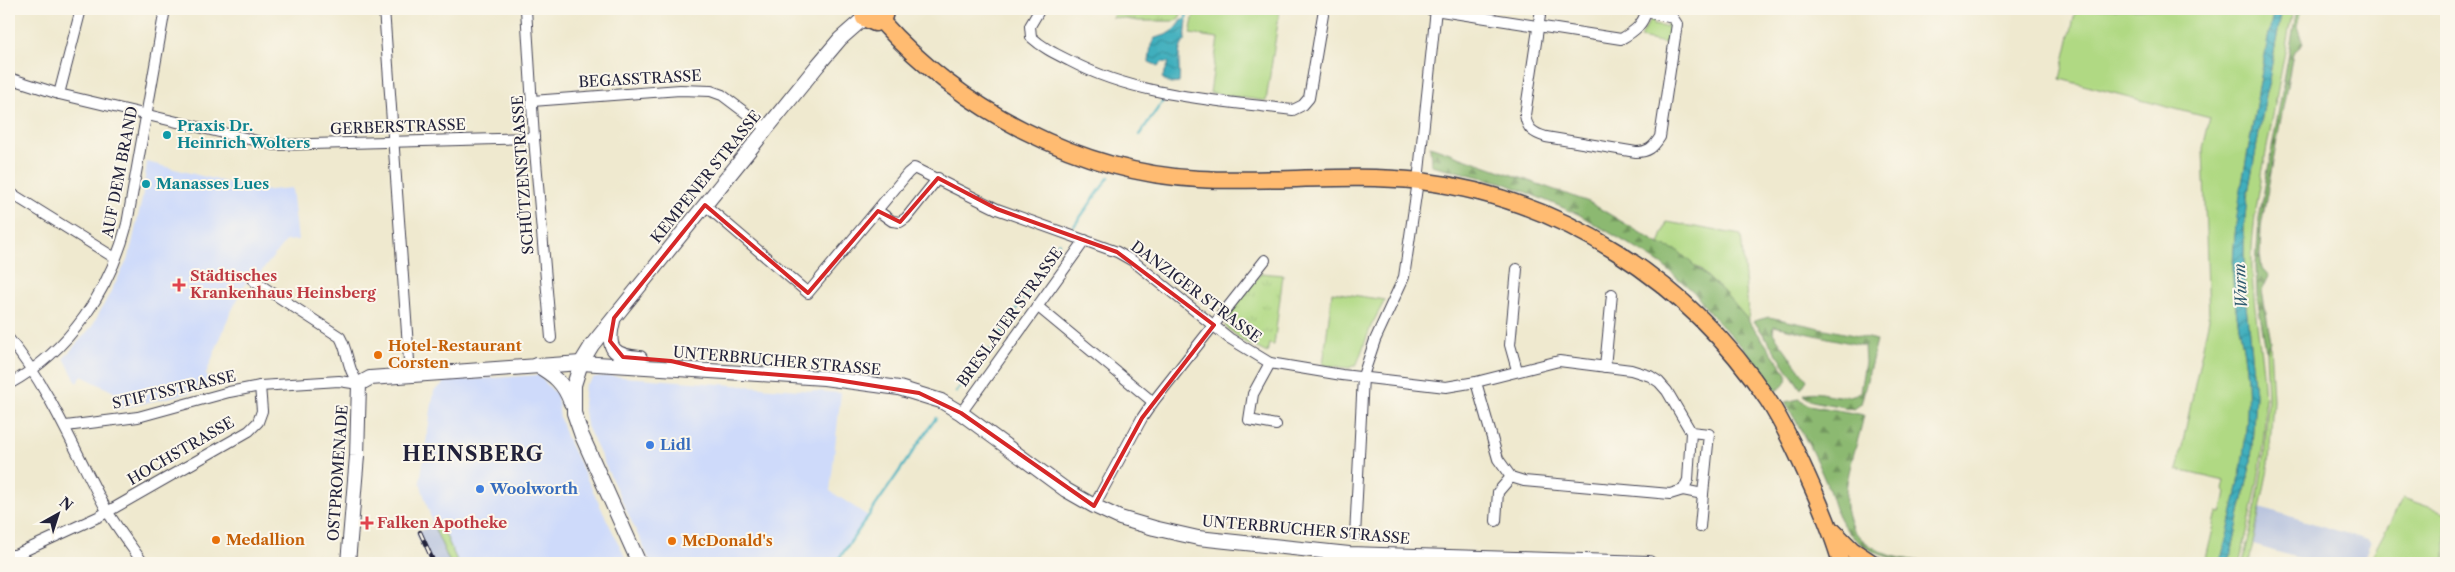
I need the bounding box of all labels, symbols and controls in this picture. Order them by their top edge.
street label: BEGASSTRASSE [578,66,702,91]
street label: SCHÜTZENSTRASSE [507,95,538,255]
street label: AUF DEM BRAND [97,104,142,240]
street label: KEMPENER STRASSE [646,107,765,247]
street label: GERBERSTRASSE [330,115,466,138]
place label: Praxis Dr. Heinrich Wolters [177,116,310,152]
marker: Praxis Dr. Heinrich Wolters [161,129,173,141]
place label: Manasses Lues [156,174,269,193]
marker: Manasses Lues [140,178,152,190]
street label: DANZIGER STRASSE [1127,236,1265,347]
street label: BRESLAUER STRASSE [953,243,1067,390]
water label: Wurm [2229,263,2251,309]
place label: Städtisches Krankenhaus Heinsberg [190,266,376,302]
marker: Städtisches Krankenhaus Heinsberg [172,278,186,292]
place label: Hotel-Restaurant Corsten [388,336,522,372]
street label: UNTERBRUCHER STRASSE [672,342,882,379]
marker: Hotel-Restaurant Corsten [372,349,384,361]
street label: STIFTSSTRASSE [110,366,238,413]
street label: OSTPROMENADE [323,404,352,542]
street label: HOCHSTRASSE [124,412,238,489]
place label: Lidl [660,435,691,454]
marker: Lidl [644,439,656,451]
district label: HEINSBERG [402,442,544,466]
place label: Woolworth [489,479,579,498]
marker: Woolworth [474,483,486,495]
north arrow [32,490,82,540]
text: N [56,493,77,515]
street label: UNTERBRUCHER STRASSE [1201,511,1411,548]
place label: Falken Apotheke [377,513,507,532]
marker: Falken Apotheke [361,517,373,529]
place label: Medallion [226,530,306,549]
place label: McDonald's [682,531,773,550]
marker: Medallion [210,534,222,546]
marker: McDonald's [666,535,678,547]

